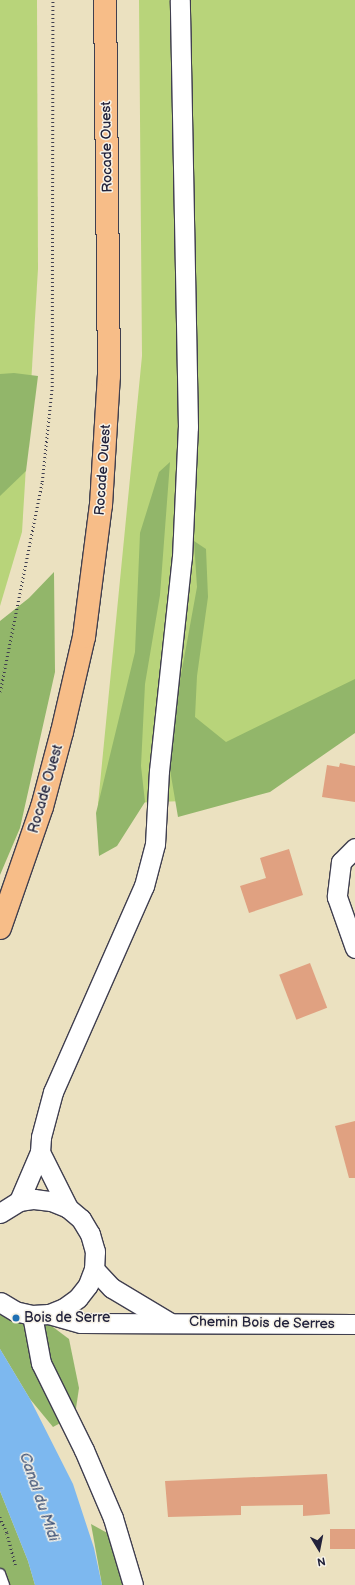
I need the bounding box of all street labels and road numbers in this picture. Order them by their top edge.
street label: Rocade Ouest [98,101,116,193]
street label: Rocade Ouest [91,424,115,516]
street label: Rocade Ouest [25,743,67,835]
street label: Chemin Bois de Serres [189,1313,335,1333]

